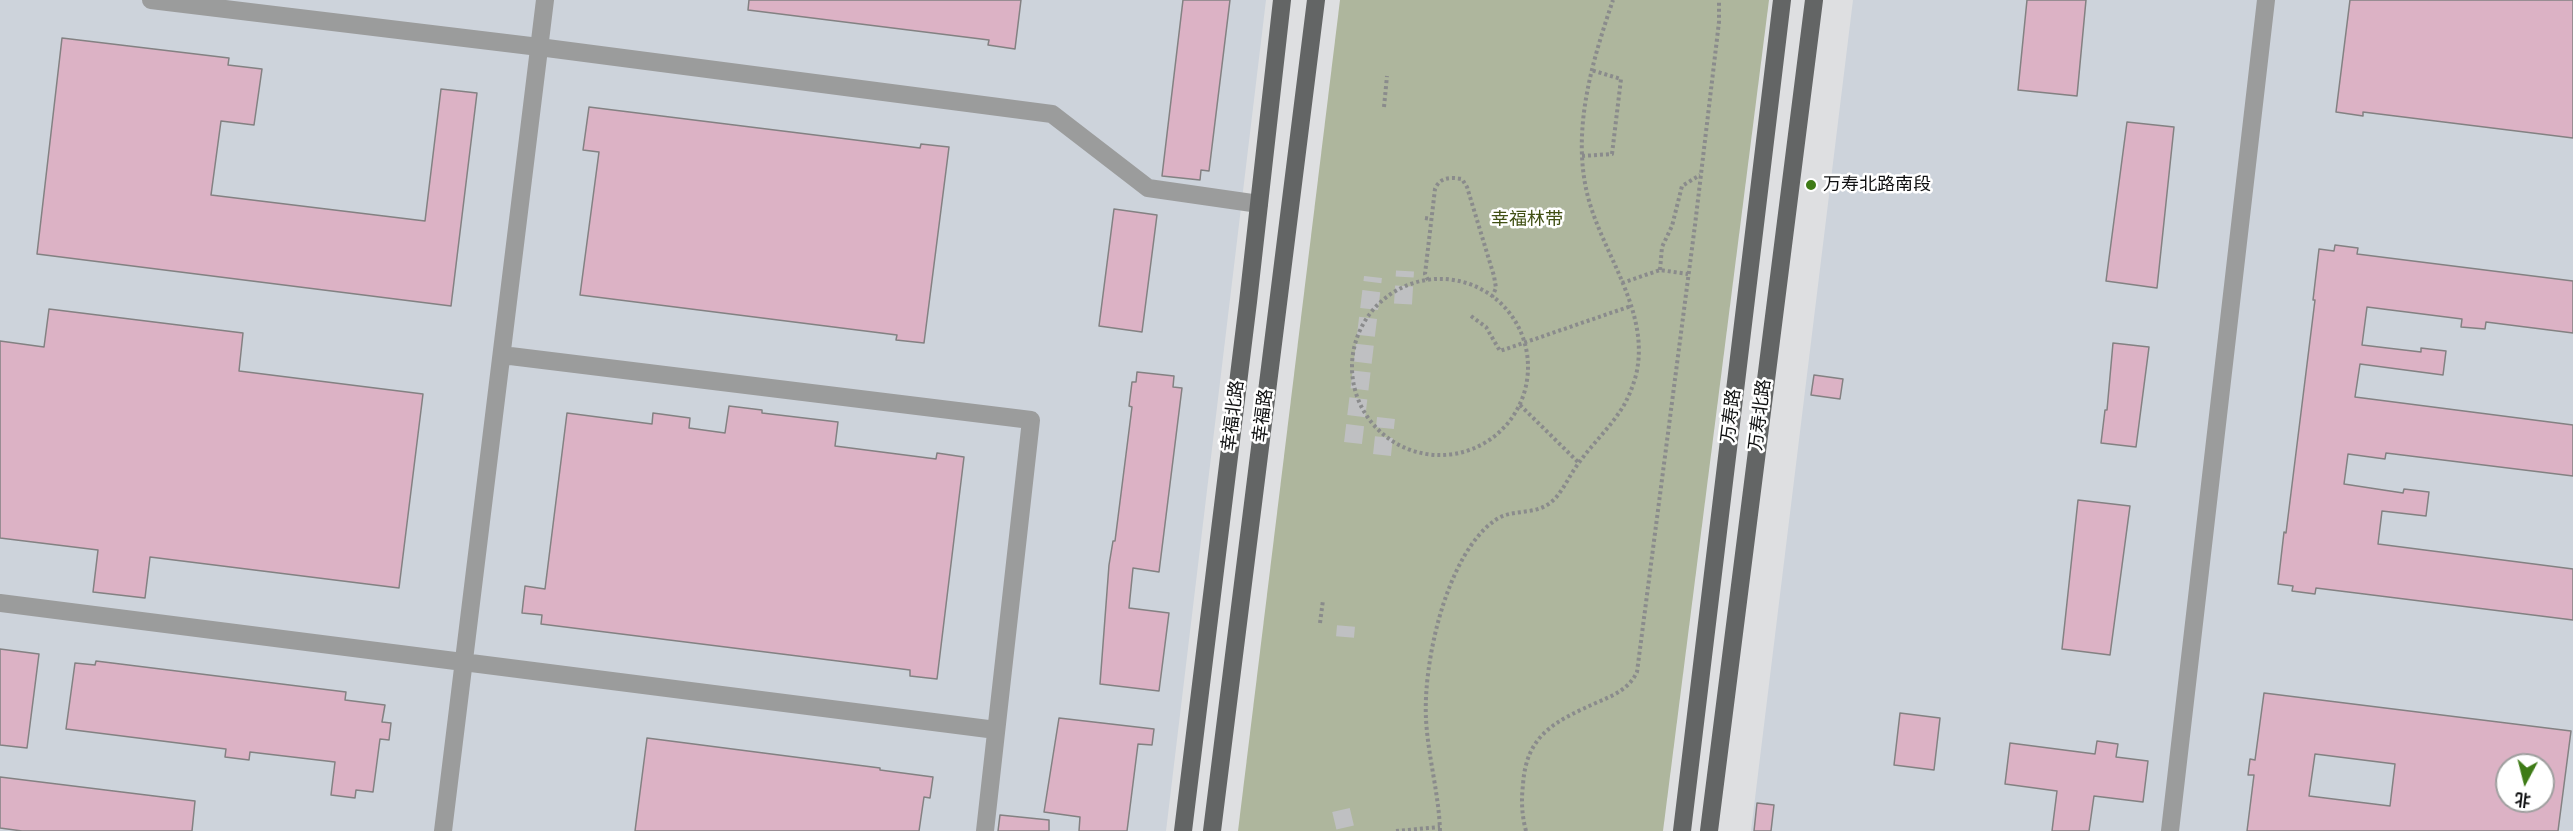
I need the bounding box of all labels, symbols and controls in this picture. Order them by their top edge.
place label: 万寿北路南段 [1823,174,1931,196]
marker: 万寿北路南段 [1804,178,1818,192]
park label: 幸福林带 [1491,209,1563,231]
street label: 万寿北路 [1746,378,1776,452]
street label: 幸福北路 [1219,379,1249,453]
street label: 幸福路 [1250,388,1278,444]
street label: 万寿路 [1718,388,1746,444]
north arrow [2495,753,2555,813]
text: 北 [2514,787,2532,812]

